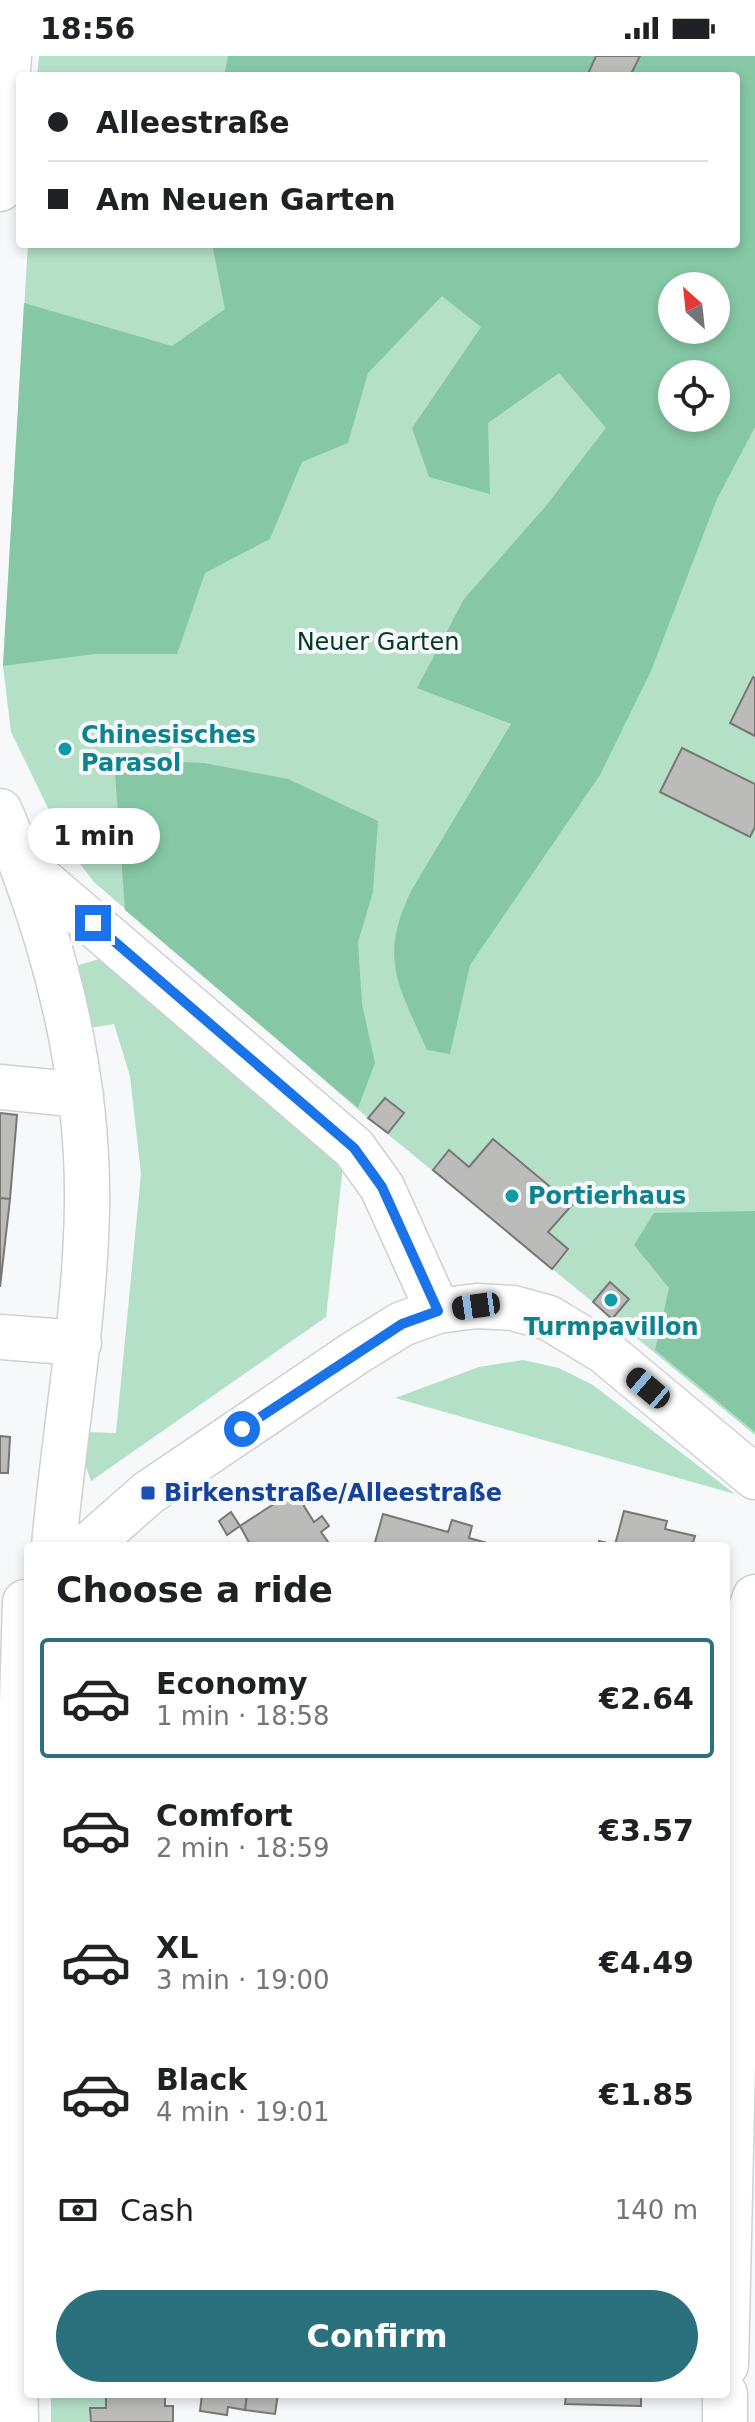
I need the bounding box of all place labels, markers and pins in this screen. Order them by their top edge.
place label: Chinesisches Parasol [81,721,256,777]
marker: Chinesisches Parasol [56,740,74,758]
place label: Portierhaus [528,1182,686,1210]
marker: Portierhaus [503,1187,521,1205]
marker: Turmpavillon [602,1291,620,1309]
place label: Turmpavillon [524,1313,698,1341]
place label: Birkenstraße/Alleestraße [164,1479,502,1507]
marker: Birkenstraße/Alleestraße [139,1484,157,1502]

